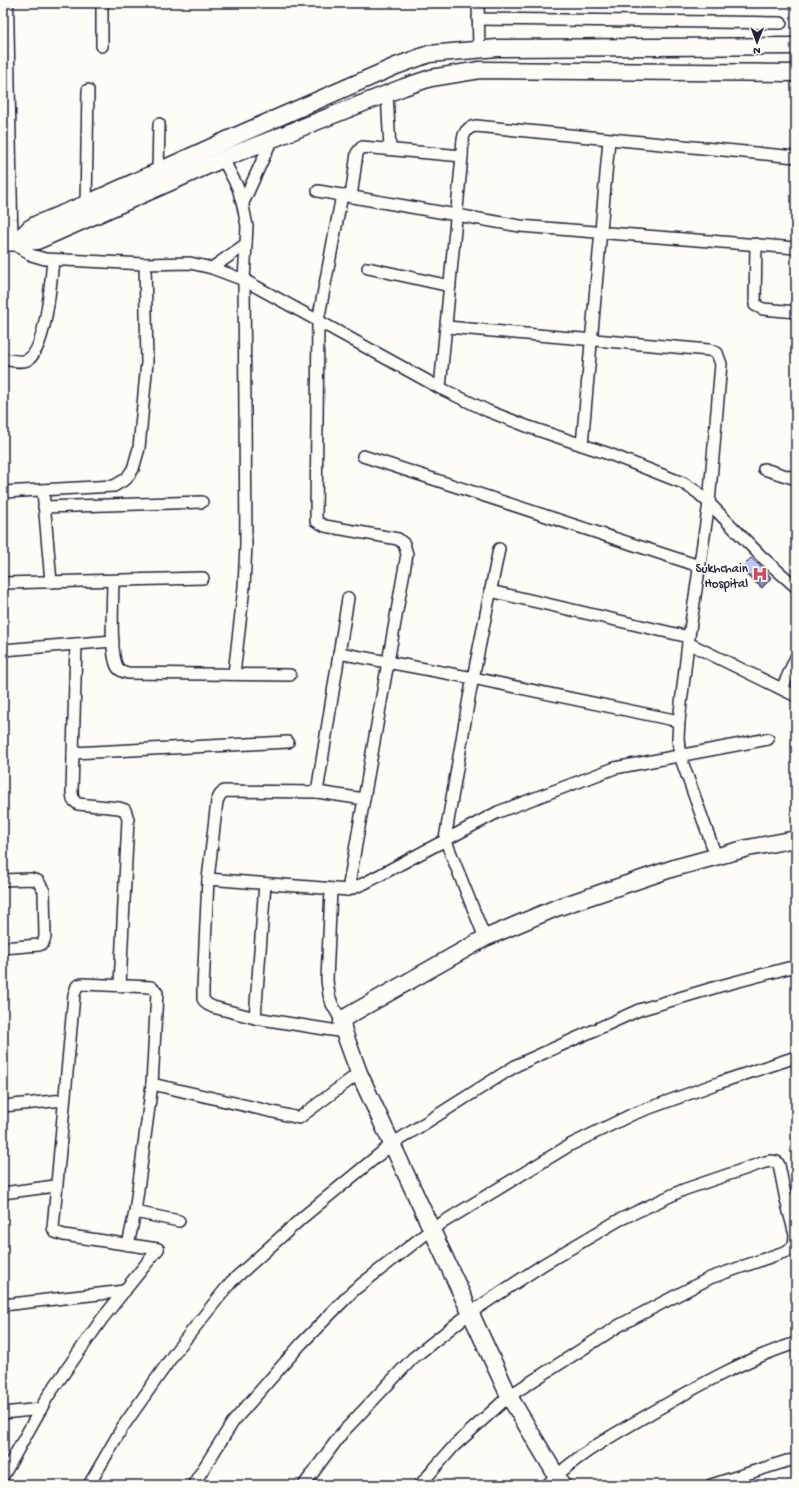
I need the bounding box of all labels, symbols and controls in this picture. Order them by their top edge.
north arrow [737,22,777,62]
text: N [753,44,761,56]
place label: Sukhchain Hospital [695,562,749,592]
hospital icon: Sukhchain Hospital [751,565,769,583]

